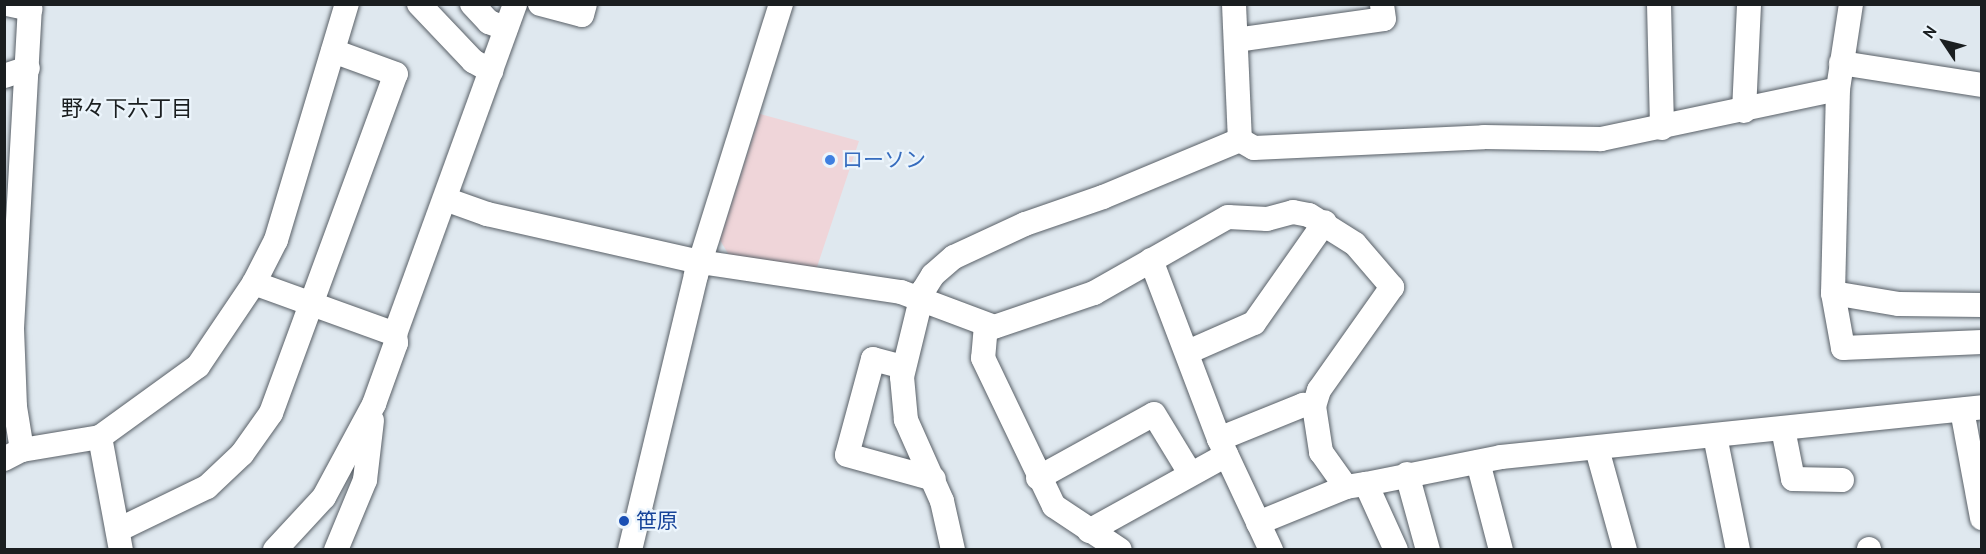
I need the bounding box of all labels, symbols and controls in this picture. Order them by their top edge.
north arrow [1914,12,1974,72]
text: N [1918,22,1940,42]
district label: 野々下六丁目 [61,96,193,122]
place label: ローソン [842,147,926,173]
marker: ローソン [823,153,837,167]
place label: 笹原 [636,508,678,534]
marker: 笹原 [617,514,631,528]

